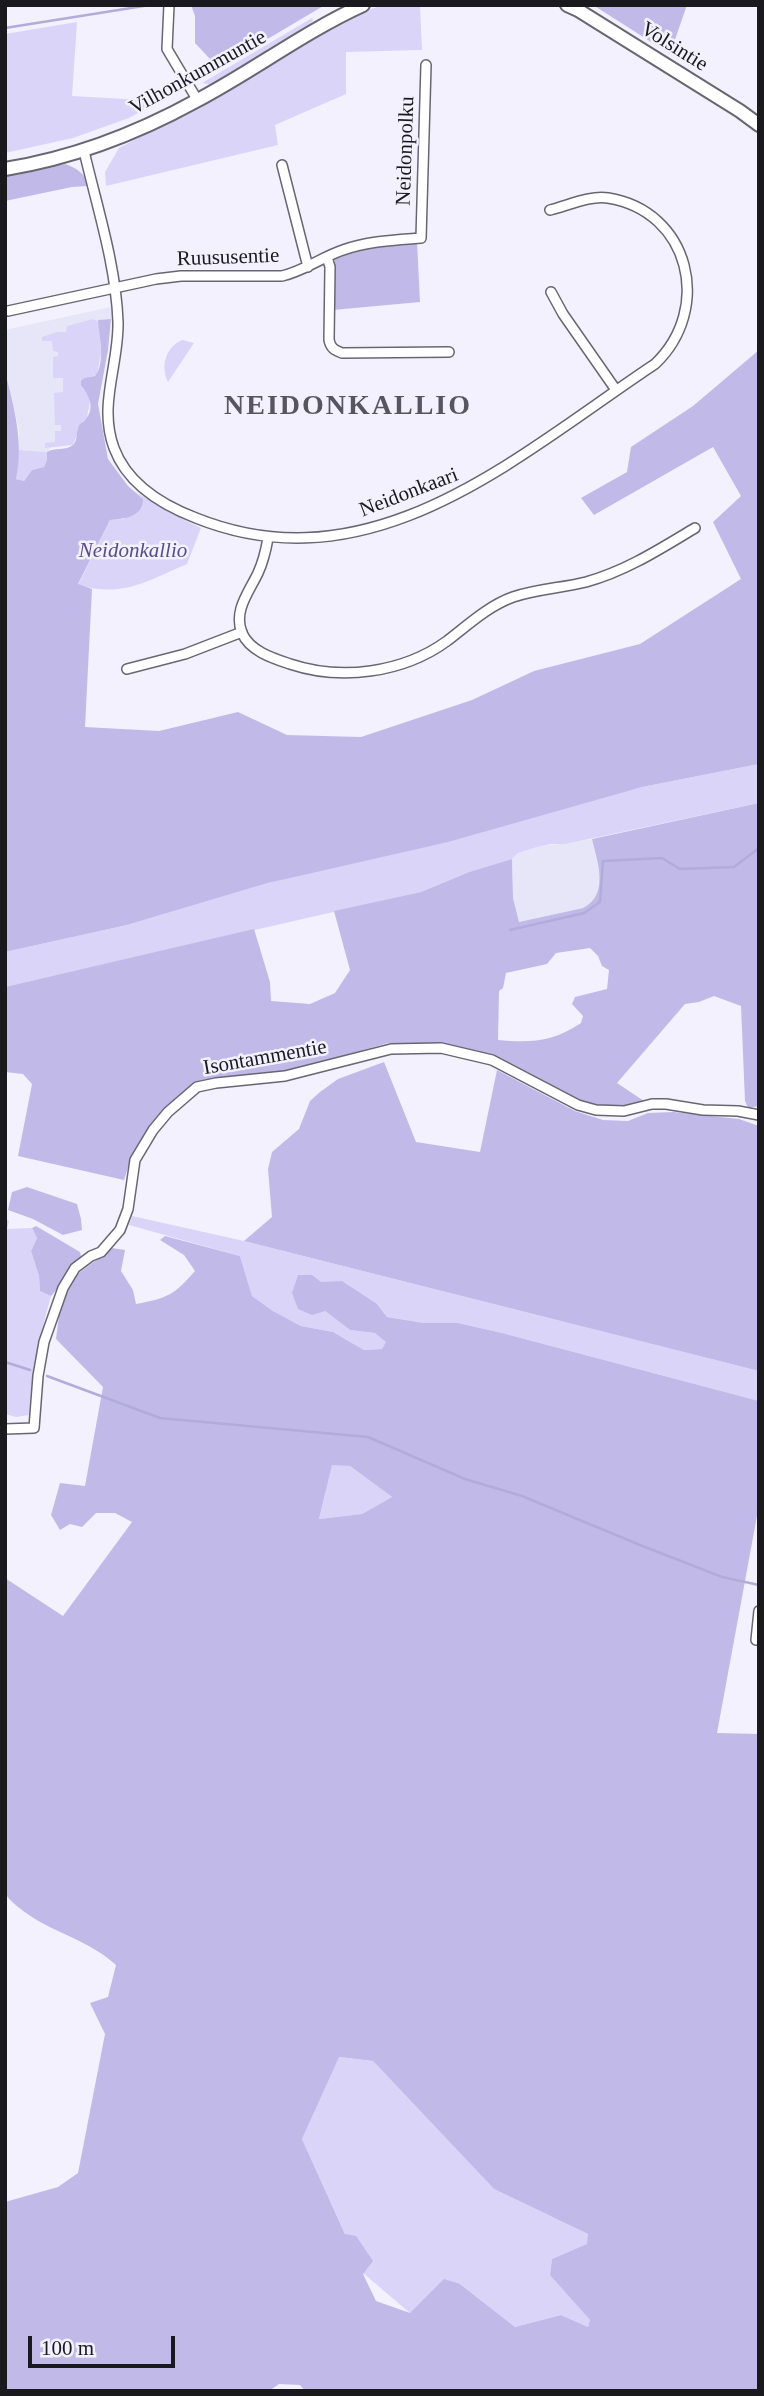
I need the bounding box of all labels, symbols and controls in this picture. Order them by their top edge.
street label: Volsintie [636,17,712,77]
street label: Vilhonkummuntie [125,25,271,121]
street label: Neidonpolku [391,96,421,206]
street label: Ruususentie [176,244,280,272]
district label: NEIDONKALLIO [225,390,471,424]
street label: Neidonkaari [356,463,462,523]
park label: Neidonkallio [79,538,187,564]
street label: Isontammentie [201,1035,329,1081]
scale bar [32,2322,178,2366]
text: 100 m [41,2336,94,2360]

